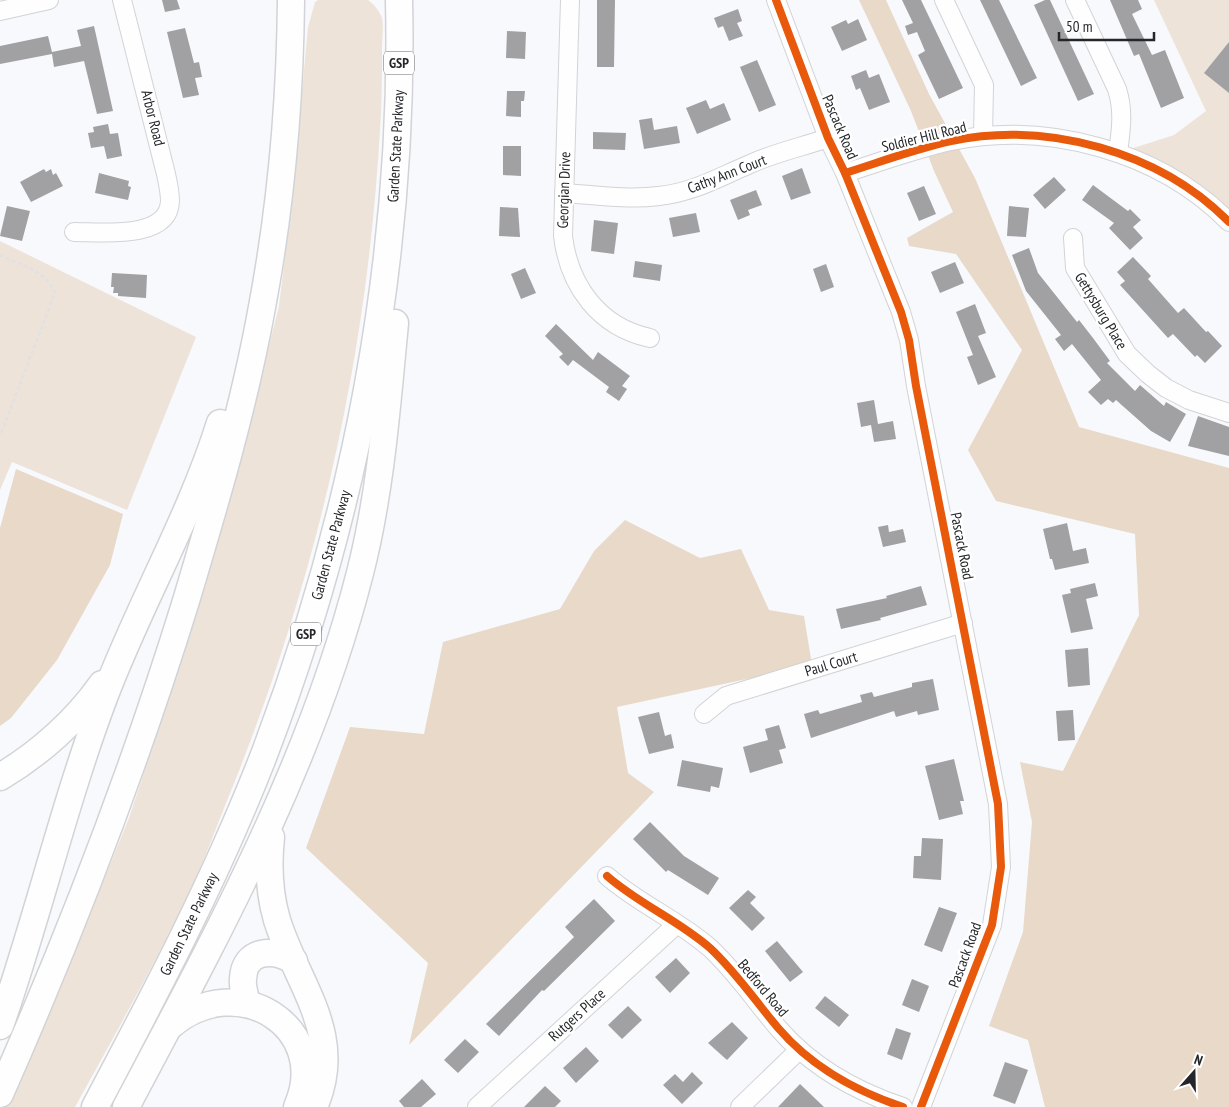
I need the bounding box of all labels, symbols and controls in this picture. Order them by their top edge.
scale bar [1059,10,1154,42]
text: 50 m [1066,17,1092,36]
road number: GSP [384,52,414,74]
street label: Arbor Road [137,88,170,148]
street label: Garden State Parkway [383,89,408,203]
street label: Pascack Road [818,92,863,162]
street label: Soldier Hill Road [880,117,968,156]
street label: Cathy Ann Court [685,150,769,197]
street label: Georgian Drive [553,151,574,229]
street label: Gettysburg Place [1071,269,1132,353]
street label: Garden State Parkway [307,488,354,602]
street label: Pascack Road [947,511,978,581]
road number: GSP [291,622,321,646]
street label: Paul Court [802,647,859,680]
street label: Garden State Parkway [155,869,222,979]
street label: Pascack Road [944,919,985,990]
street label: Bedford Road [734,955,793,1020]
street label: Rutgers Place [544,984,609,1045]
north arrow [1169,1047,1219,1097]
text: N [1192,1050,1205,1070]

